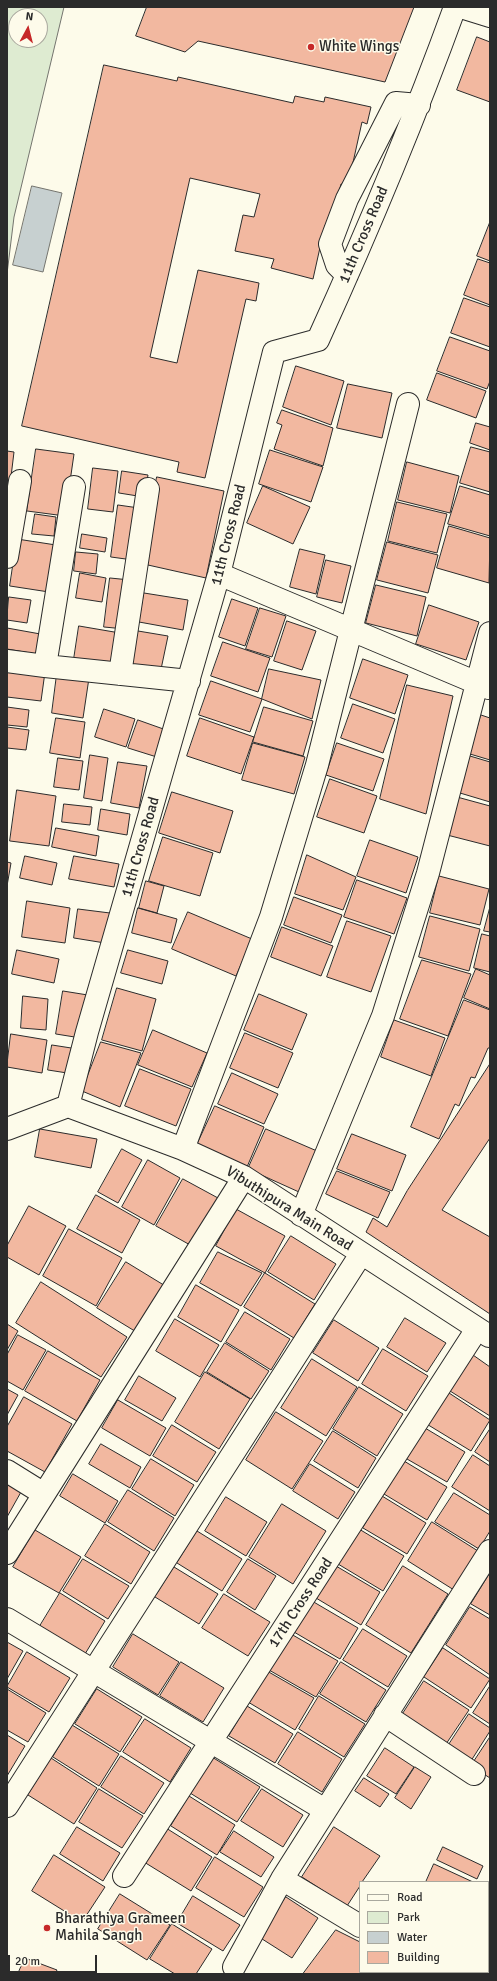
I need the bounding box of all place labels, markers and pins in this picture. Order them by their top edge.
place label: White Wings [319,38,399,56]
marker: White Wings [306,42,316,52]
place label: Bharathiya Grameen Mahila Sangh [55,1910,186,1945]
marker: Bharathiya Grameen Mahila Sangh [42,1923,52,1933]

